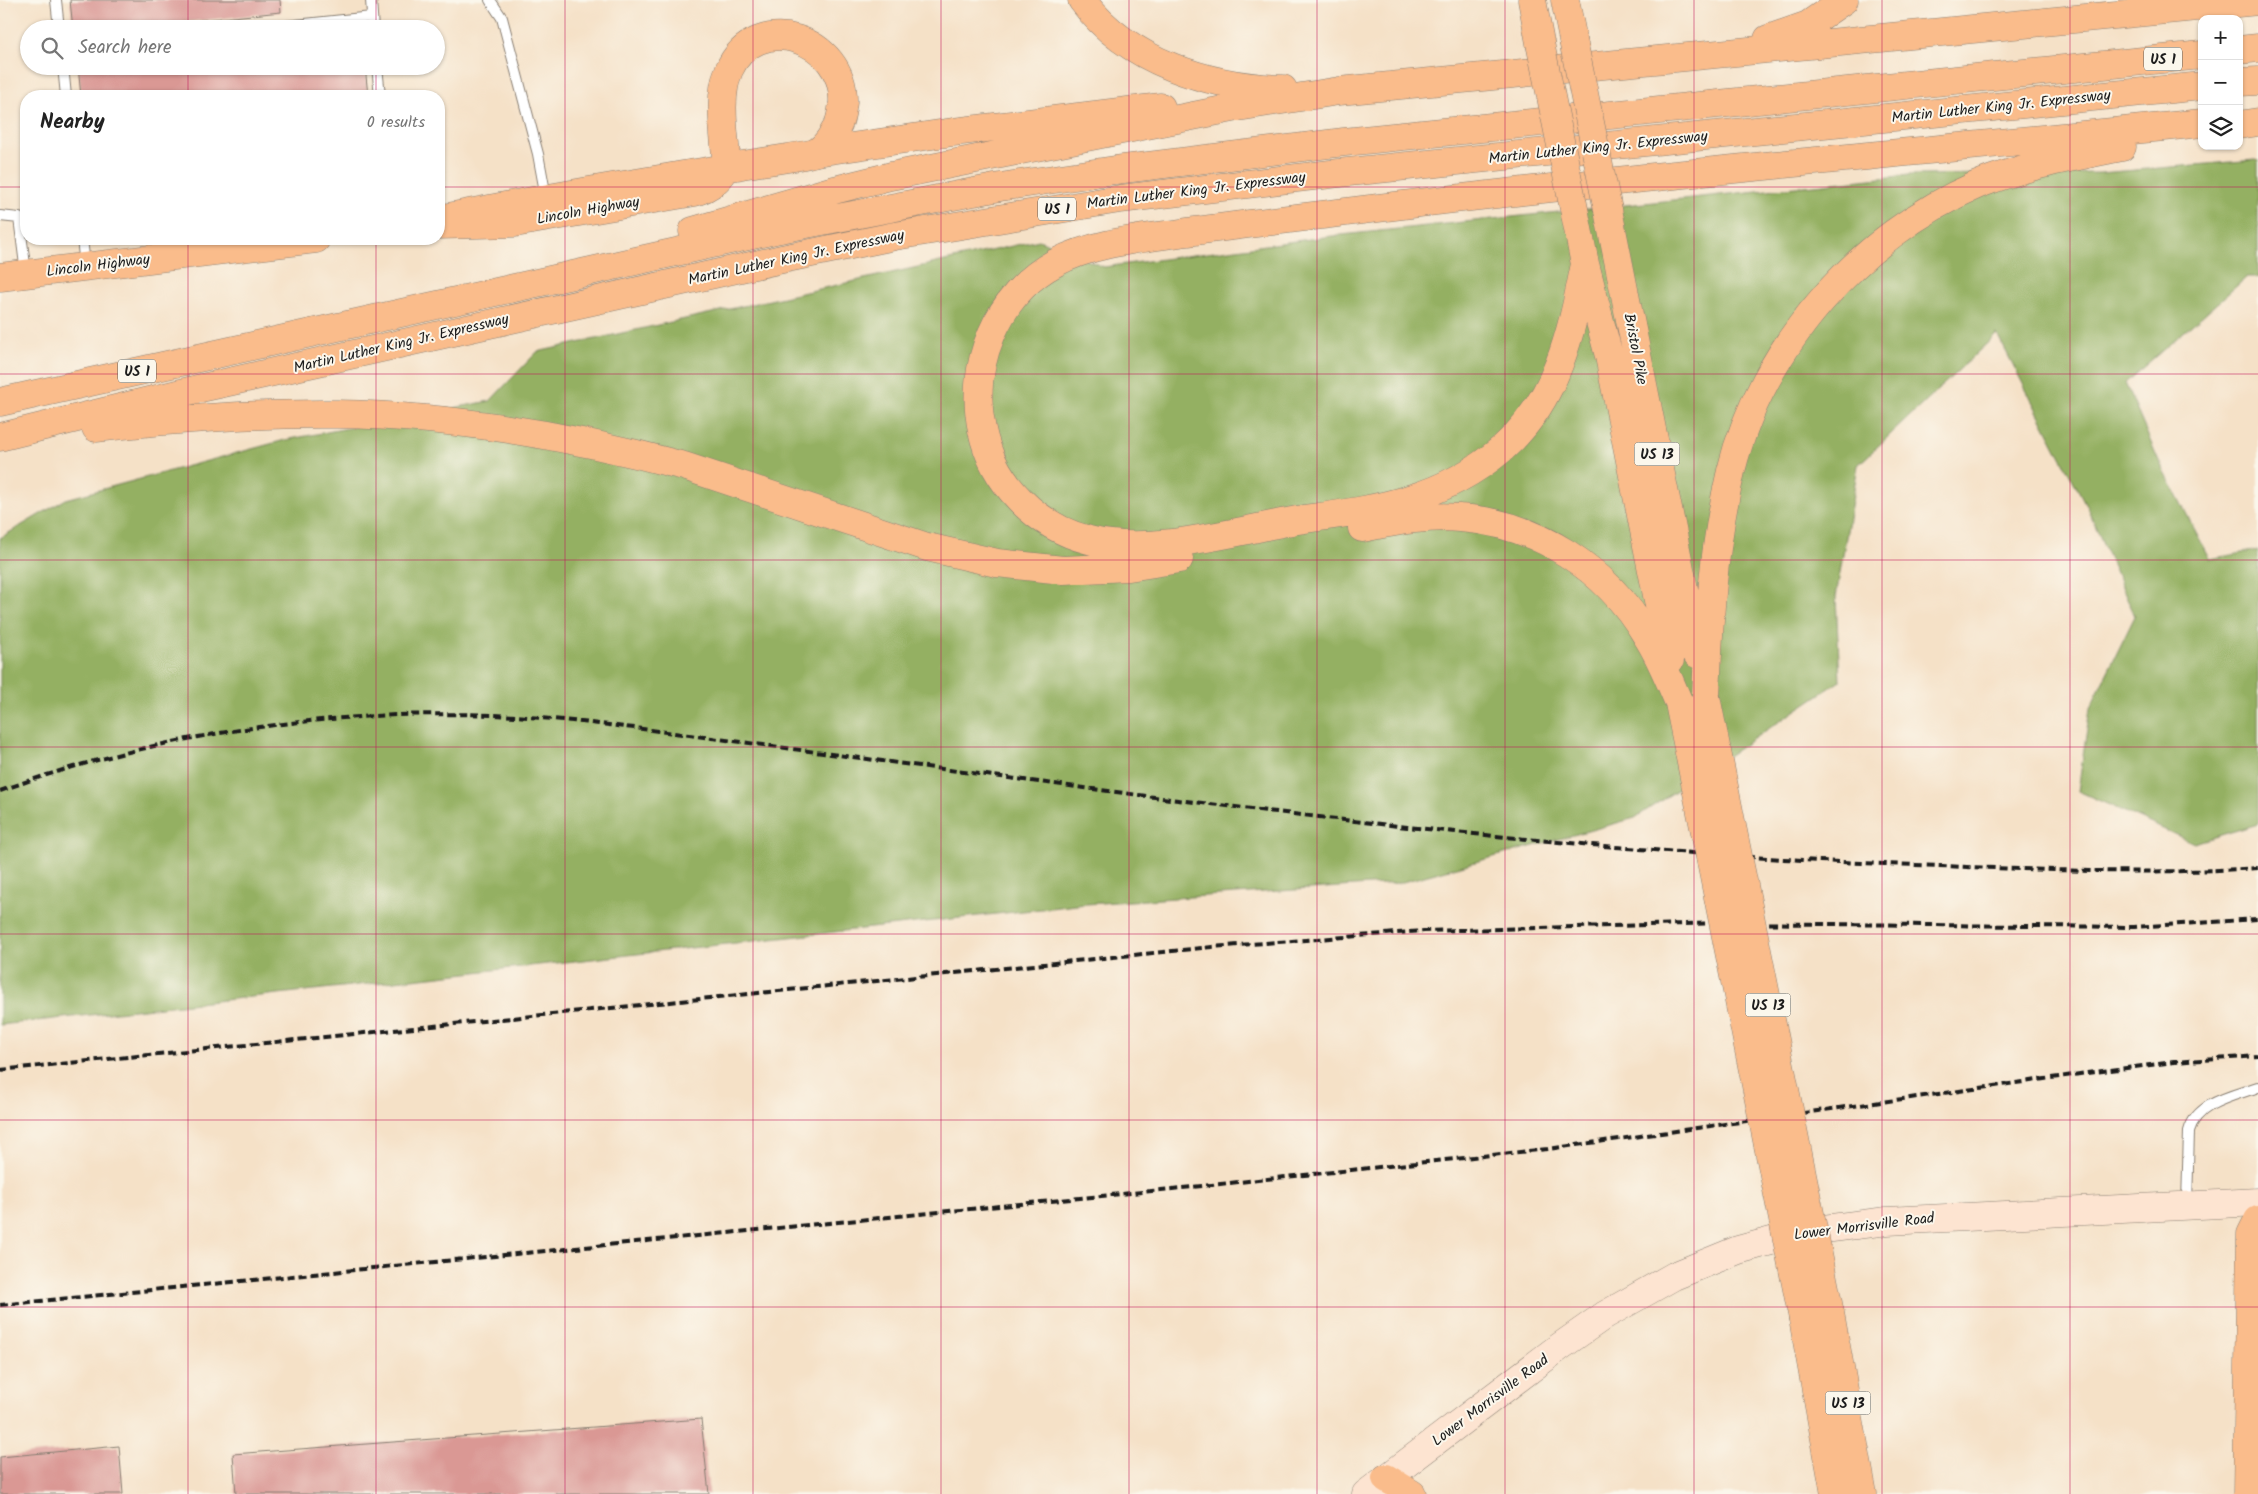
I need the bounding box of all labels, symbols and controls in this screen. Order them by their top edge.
map controls [2198,15,2243,150]
button: + [2198,15,2243,60]
search box [20,20,445,75]
text: Search here [78,33,172,63]
icon: search [38,34,66,62]
road number: US 1 [2144,48,2182,70]
button: − [2198,60,2243,105]
street label: Martin Luther King Jr. Expressway [1890,83,2113,130]
button: layers [2198,105,2243,150]
text: Nearby [40,106,105,139]
text: 0 results [367,110,425,135]
street label: Martin Luther King Jr. Expressway [1487,124,1710,171]
street label: Martin Luther King Jr. Expressway [1085,166,1308,216]
street label: Lincoln Highway [535,190,642,232]
road number: US 1 [1038,198,1076,220]
street label: Martin Luther King Jr. Expressway [686,223,907,293]
street label: Lincoln Highway [45,248,152,284]
street label: Martin Luther King Jr. Expressway [291,307,512,380]
street label: Bristol Pike [1616,311,1654,387]
road number: US 1 [118,360,156,382]
road number: US 13 [1634,442,1680,466]
road number: US 13 [1746,994,1790,1016]
street label: Lower Morrisville Road [1792,1206,1936,1248]
street label: Lower Morrisville Road [1427,1348,1555,1453]
road number: US 13 [1826,1392,1870,1415]

